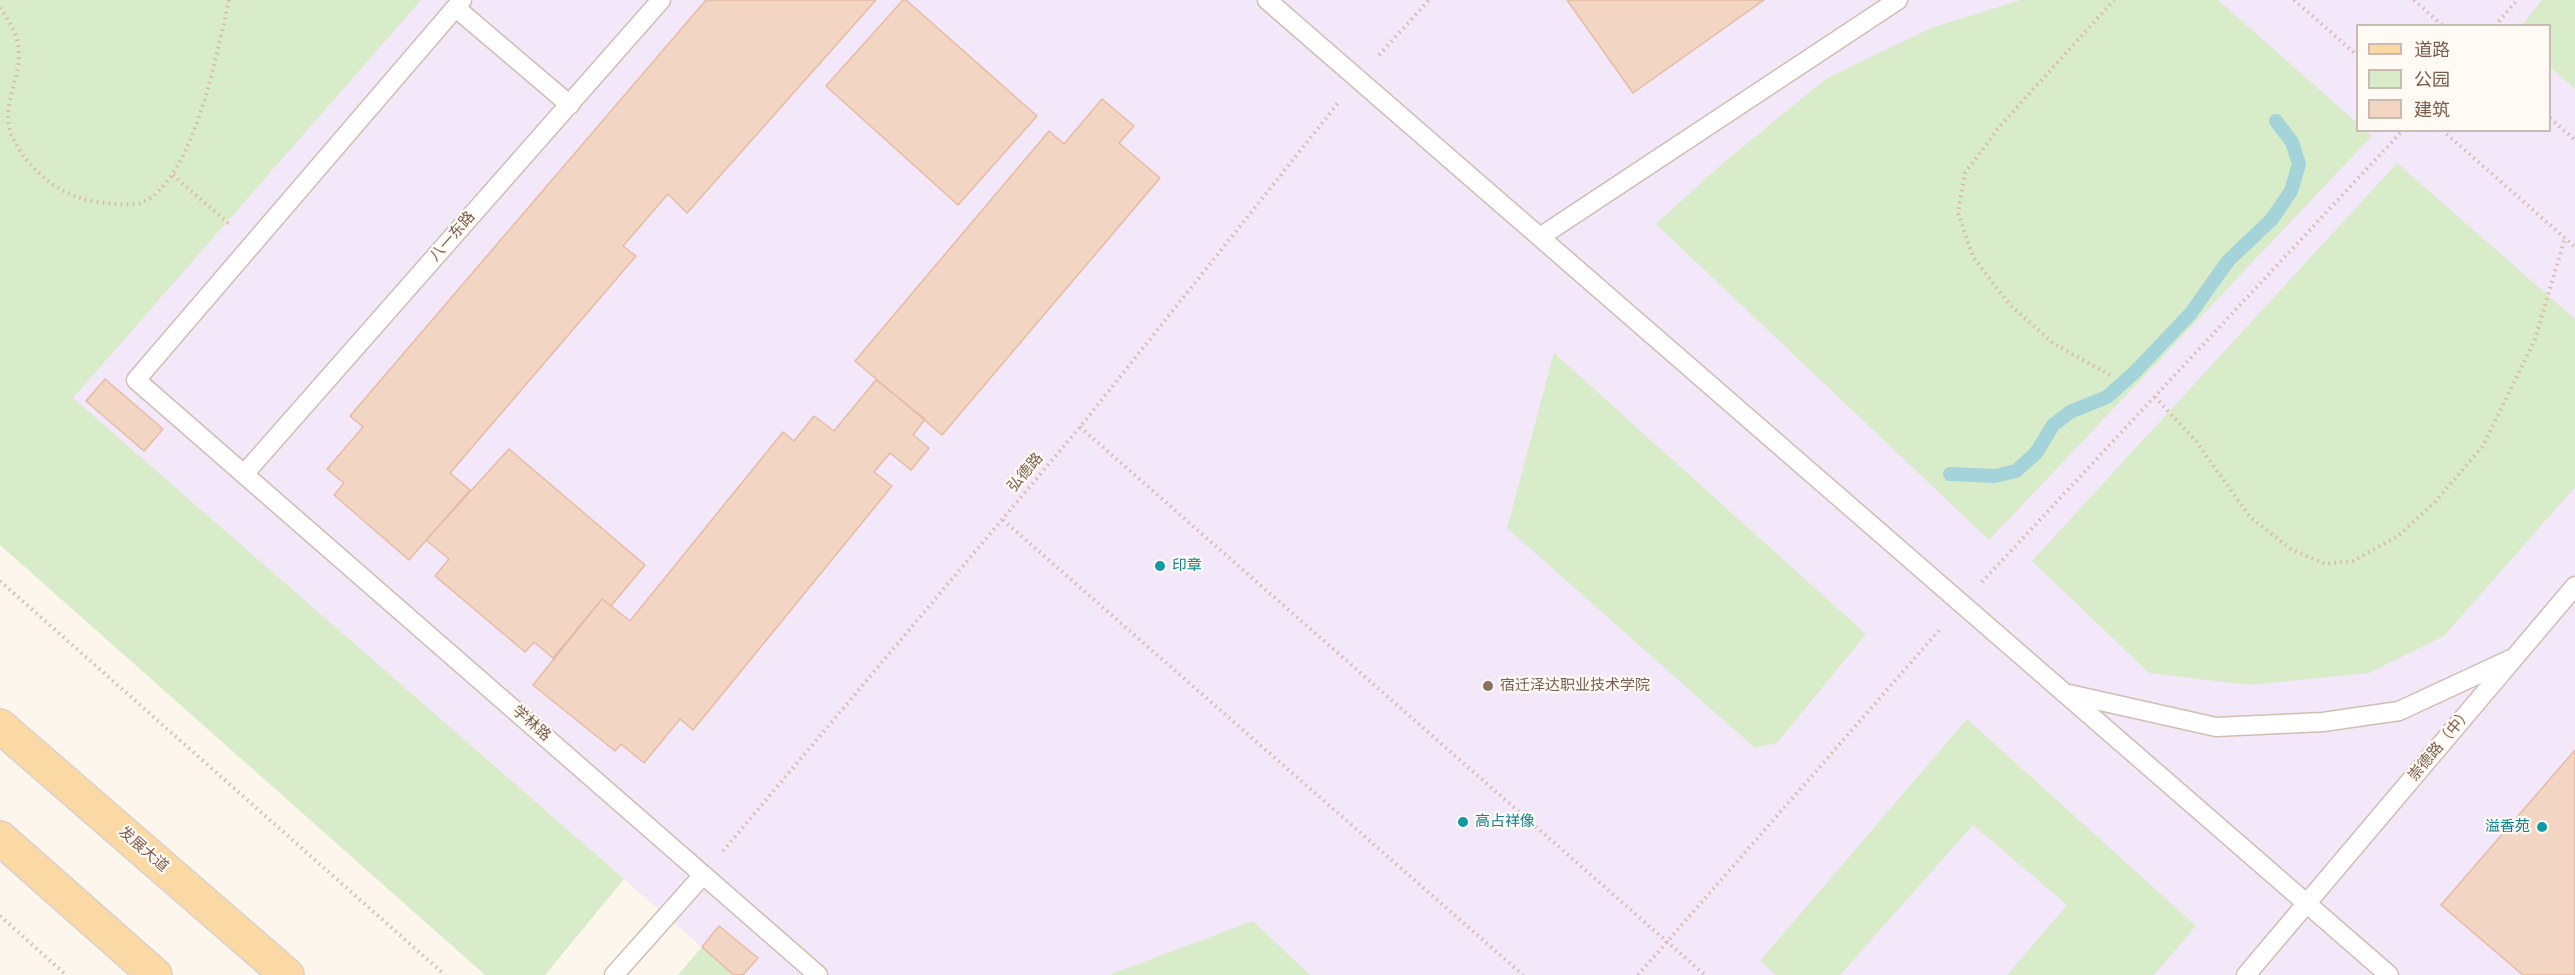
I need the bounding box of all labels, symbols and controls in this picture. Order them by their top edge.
legend [2356,24,2551,132]
text: 道路 [2414,36,2450,63]
text: 公园 [2414,66,2450,93]
text: 建筑 [2414,96,2450,123]
street label: 八一东路 [427,208,479,266]
street label: 弘德路 [1005,450,1047,496]
place label: 印章 [1172,557,1202,575]
marker: 印章 [1153,559,1167,573]
place label: 宿迁泽达职业技术学院 [1500,677,1650,695]
marker: 宿迁泽达职业技术学院 [1481,679,1495,693]
street label: 学林路 [508,702,554,746]
street label: 崇德路（中） [2405,705,2477,785]
place label: 高占祥像 [1475,813,1535,831]
marker: 高占祥像 [1456,815,1470,829]
place label: 溢香苑 [2485,818,2530,836]
marker: 溢香苑 [2535,820,2549,834]
street label: 发展大道 [114,824,172,876]

